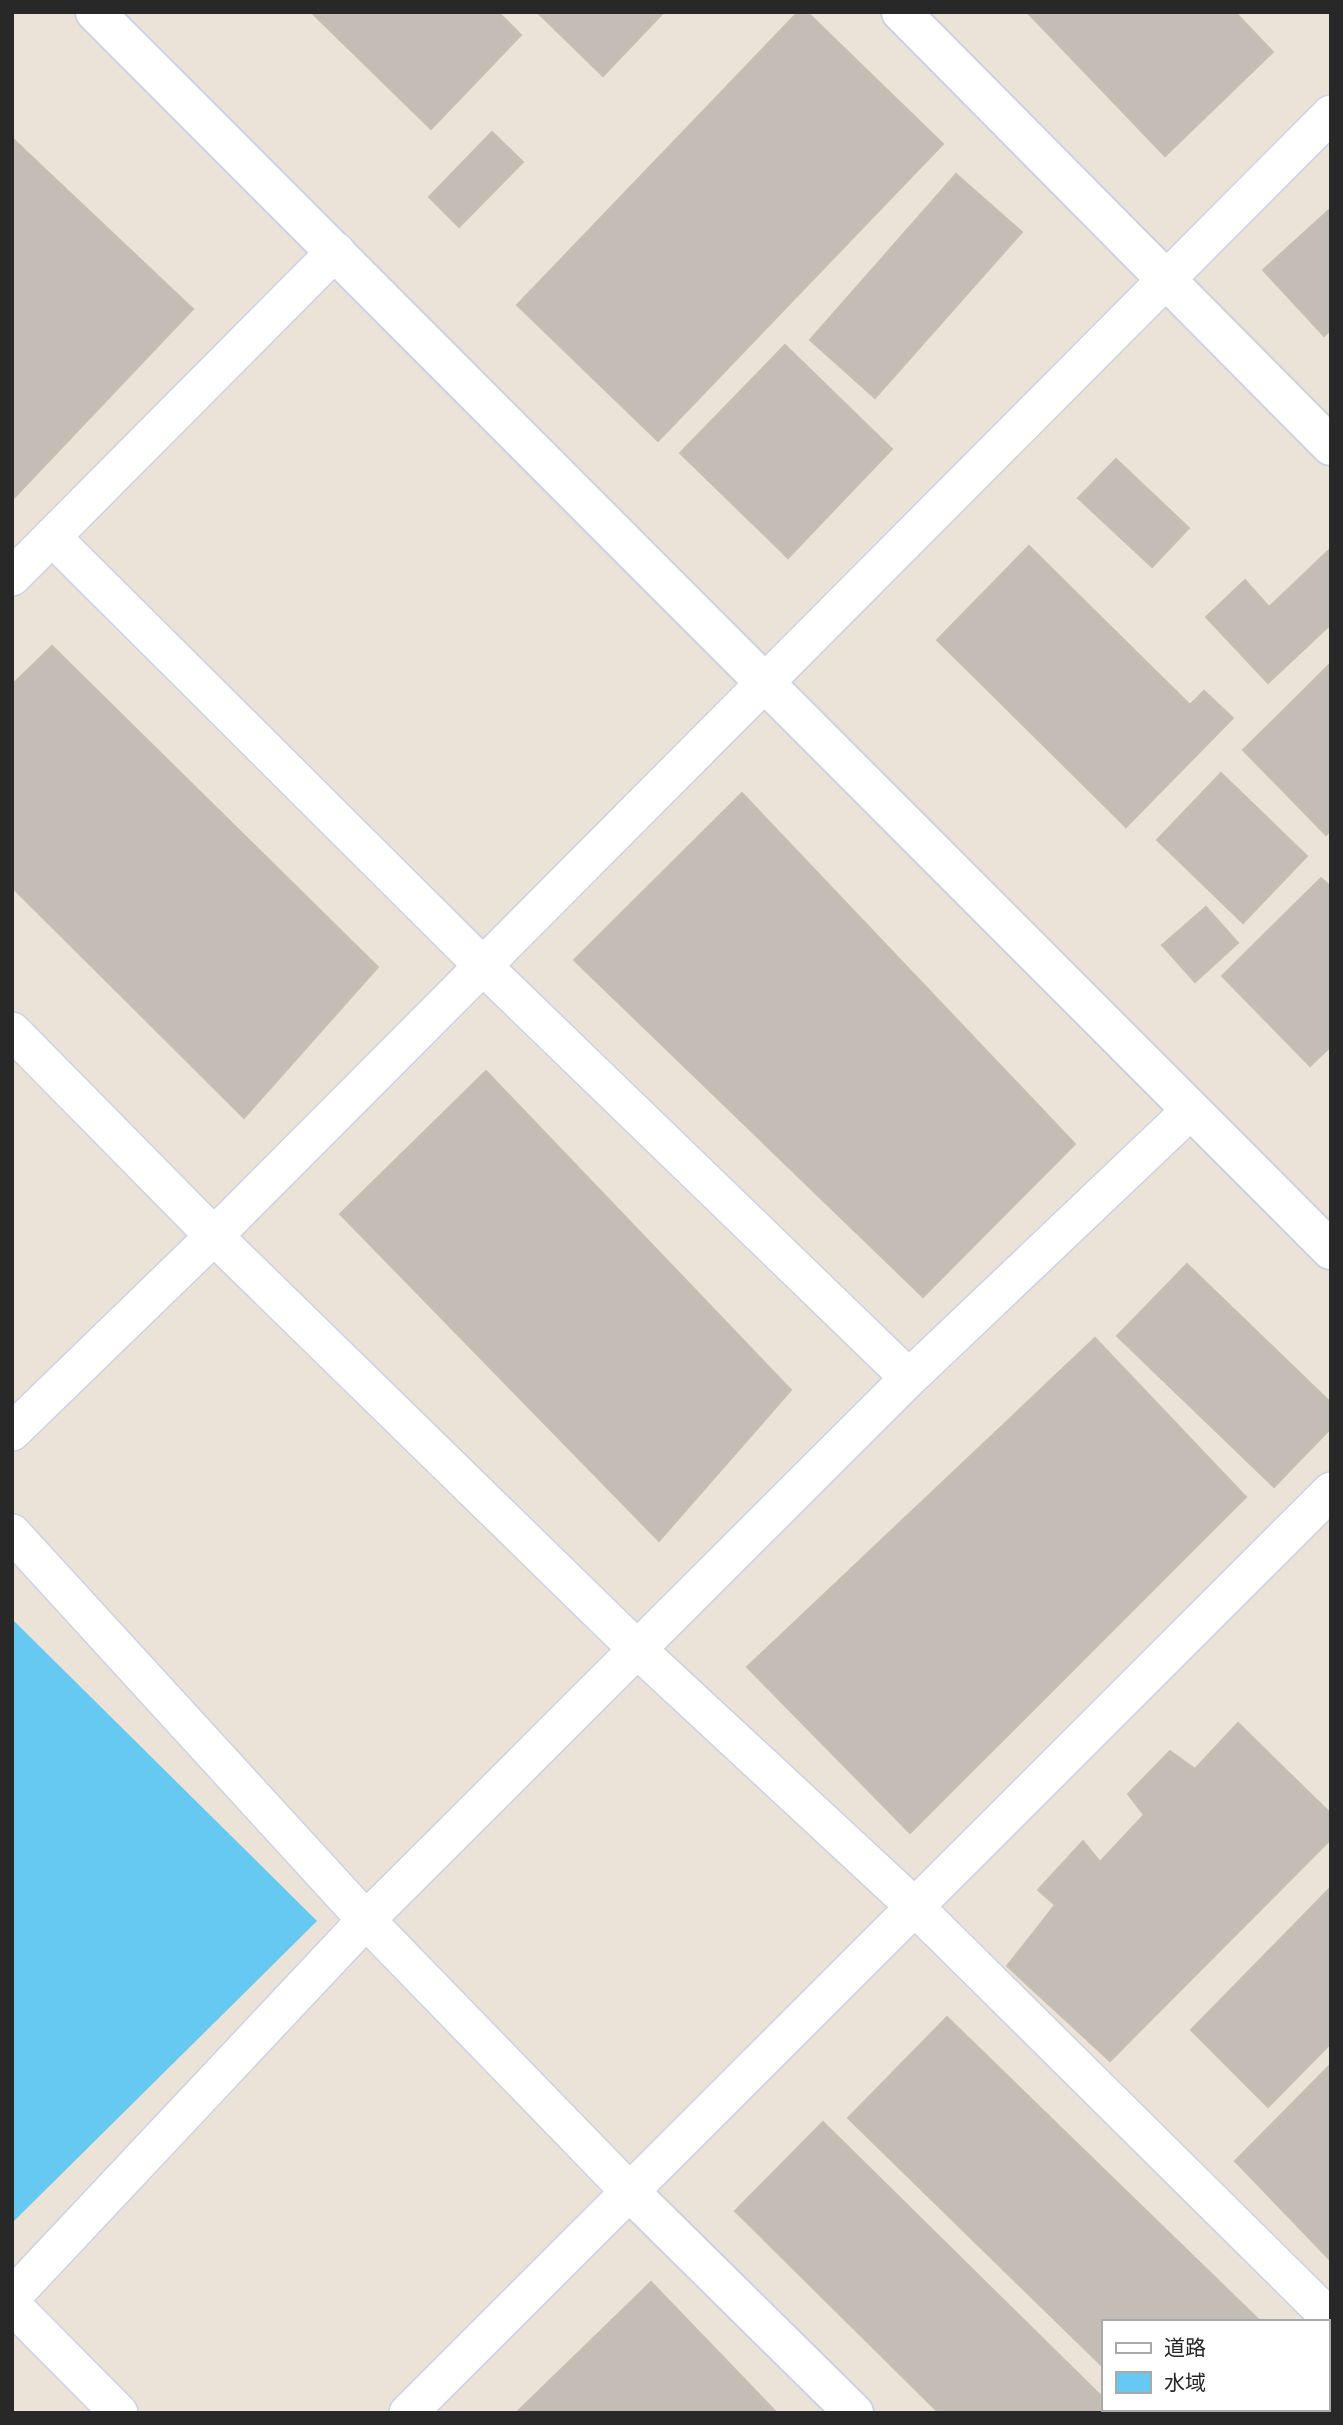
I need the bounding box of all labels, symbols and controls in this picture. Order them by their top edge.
legend [1102,2320,1329,2411]
text: 道路 [1164,2334,1206,2360]
text: 水域 [1164,2369,1206,2395]

